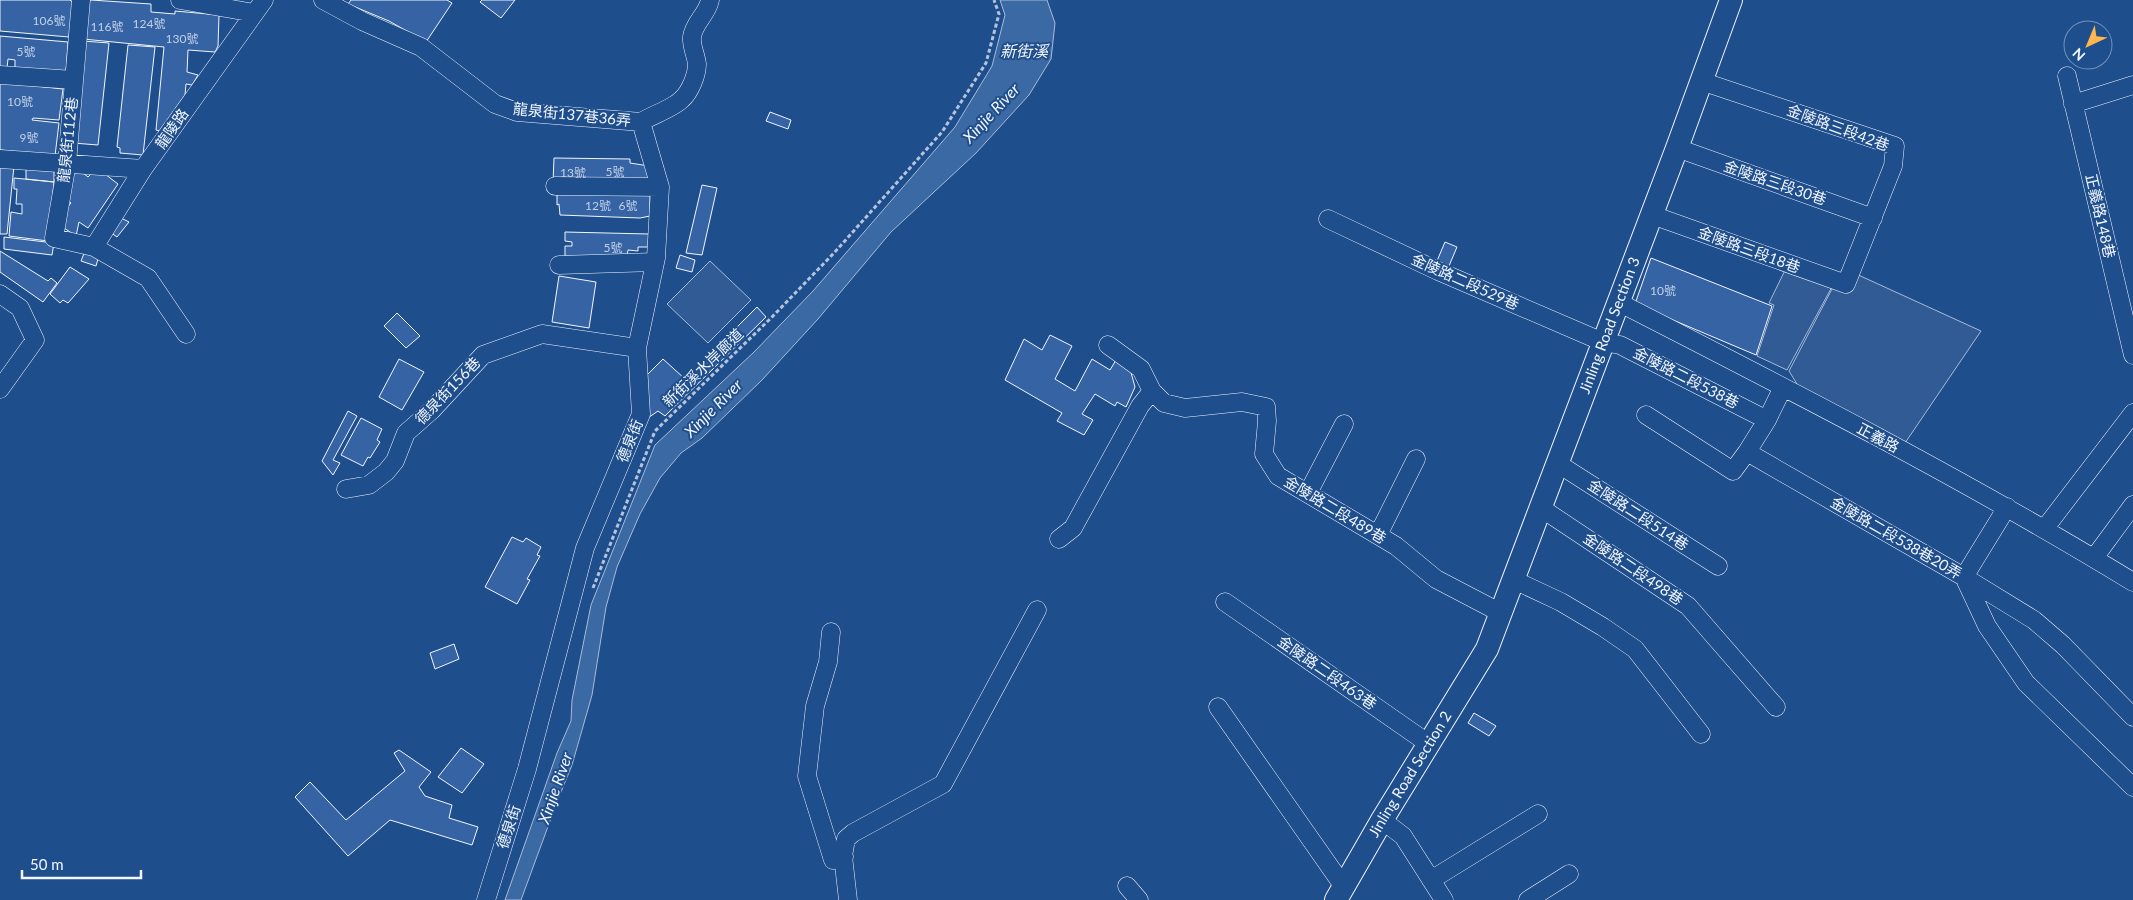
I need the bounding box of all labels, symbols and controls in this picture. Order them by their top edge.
house number: 106號 [33,13,65,28]
house number: 124號 [133,16,165,31]
house number: 116號 [91,19,123,34]
north arrow [2063,20,2113,70]
house number: 130號 [166,31,198,46]
water label: 新街溪 [1000,41,1050,60]
house number: 5號 [17,44,35,59]
text: N [2069,45,2088,65]
water label: Xinjie River [958,79,1023,147]
house number: 10號 [7,94,33,109]
street label: 龍泉街112巷 [54,96,80,184]
street label: 龍泉街137巷36弄 [512,99,632,129]
street label: 金陵路三段42巷 [1785,100,1892,154]
street label: 龍陵路 [151,105,191,152]
house number: 9號 [20,130,38,145]
street label: 金陵路三段30巷 [1722,156,1829,208]
house number: 5號 [606,164,624,179]
house number: 13號 [560,165,586,180]
street label: 正義路148巷 [2083,172,2119,260]
house number: 12號 [585,198,611,213]
house number: 6號 [619,198,637,213]
street label: 金陵路三段18巷 [1696,222,1803,276]
house number: 5號 [604,240,622,255]
street label: 金陵路二段529巷 [1409,249,1522,313]
street label: Jinling Road Section 3 [1575,254,1643,396]
house number: 10號 [1650,283,1676,298]
street label: 新街溪水岸廊道 [658,324,746,410]
street label: 金陵路二段538巷 [1631,343,1742,411]
street label: 德泉街156巷 [411,353,484,428]
water label: Xinjie River [679,374,746,441]
street label: 德泉街 [612,416,646,465]
street label: 正義路 [1854,419,1903,456]
street label: 金陵路二段489巷 [1281,472,1390,547]
street label: 金陵路二段514巷 [1585,475,1692,553]
street label: 金陵路二段538巷20弄 [1828,492,1965,582]
street label: 金陵路二段498巷 [1580,528,1687,608]
street label: 金陵路二段463巷 [1275,632,1380,713]
street label: Jinling Road Section 2 [1364,707,1455,840]
water label: Xinjie River [533,749,576,827]
street label: 德泉街 [493,803,524,851]
scale bar [22,848,141,880]
text: 50 m [30,855,64,873]

